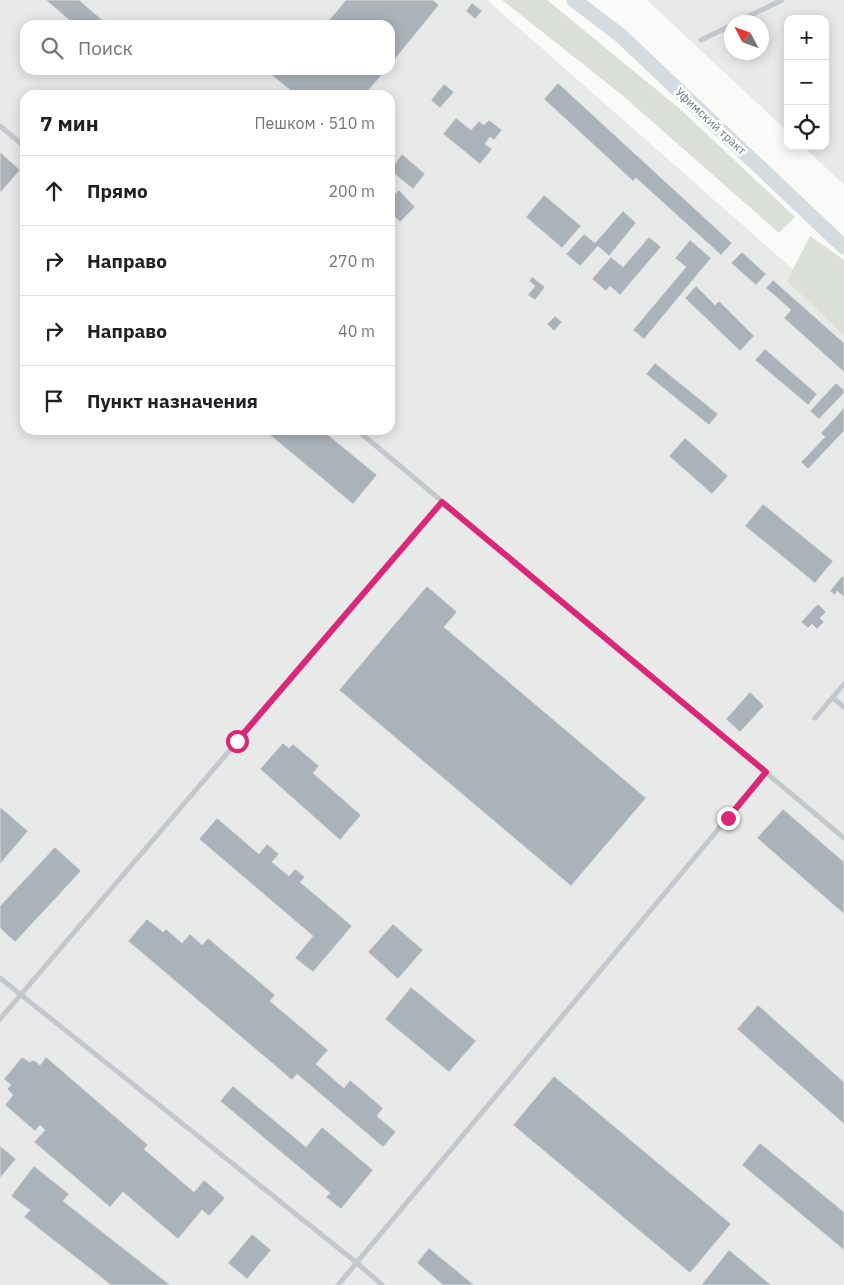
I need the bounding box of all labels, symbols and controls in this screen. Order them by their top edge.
north arrow [724,15,769,60]
map controls [784,15,829,150]
button: + [784,15,829,60]
search box [20,20,395,75]
icon: search [38,34,66,62]
text: Поиск [78,36,133,60]
button: − [784,60,829,105]
street label: Уфимский тракт [672,84,750,158]
button: locate [784,105,829,150]
text: 7 мин [40,109,99,137]
text: Пешком · 510 m [254,113,375,133]
icon: ahead [40,177,68,205]
text: Прямо [87,179,148,203]
text: 200 m [328,181,375,201]
icon: right [40,247,68,275]
text: Направо [87,249,167,273]
text: 270 m [328,251,375,271]
icon: right [40,317,68,345]
text: Направо [87,319,167,343]
text: 40 m [338,321,375,341]
icon: arrive [40,387,68,415]
text: Пункт назначения [87,389,258,413]
route start [226,730,249,753]
route end [717,807,740,830]

